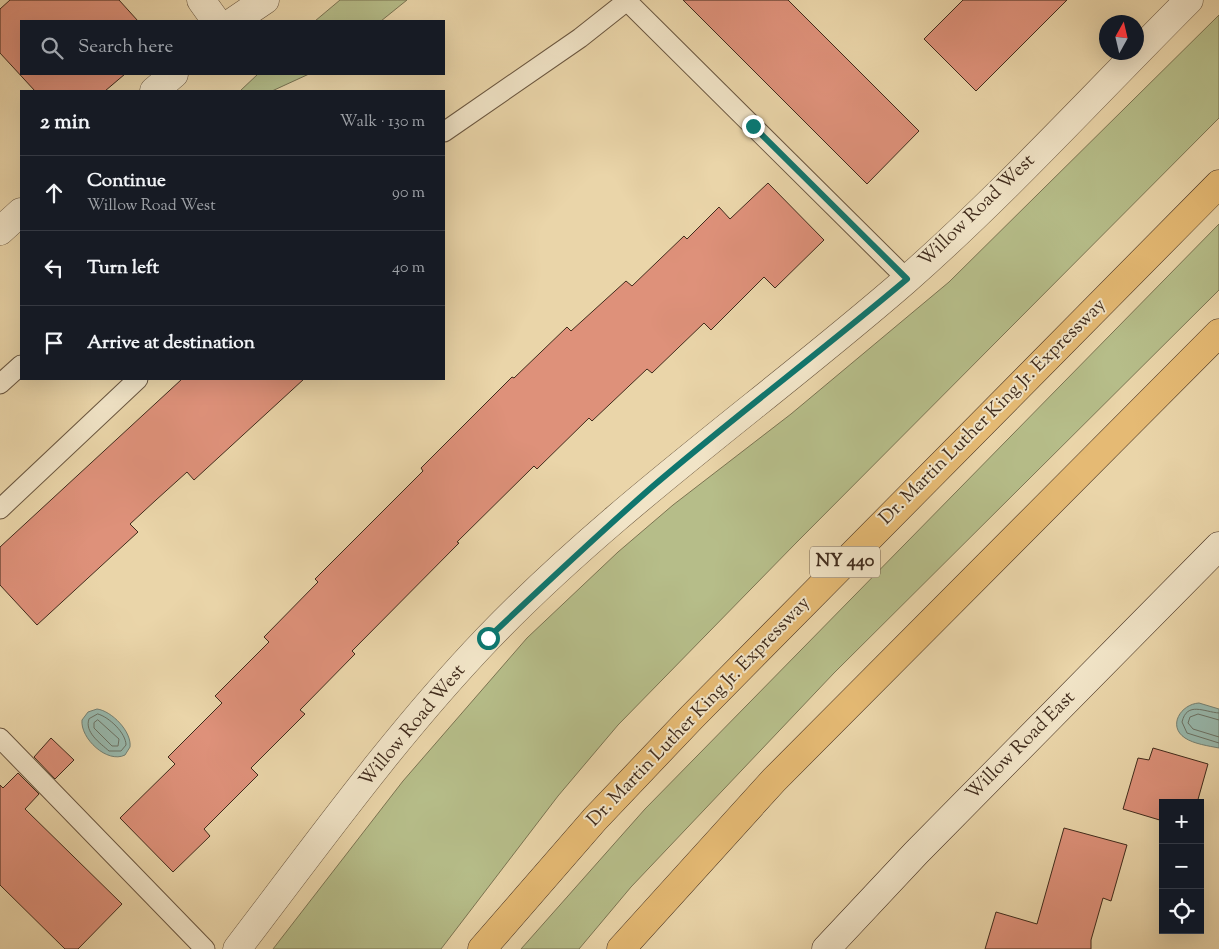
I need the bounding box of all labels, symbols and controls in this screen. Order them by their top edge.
north arrow [1099,15,1144,60]
search box [20,20,445,75]
icon: search [38,34,66,62]
text: Search here [78,34,173,61]
text: 2 min [40,108,90,138]
text: Walk · 130 m [340,111,425,134]
route end [742,115,765,138]
street label: Willow Road West [913,148,1042,274]
text: Continue [87,168,166,195]
icon: ahead [40,179,68,207]
text: 90 m [392,182,425,205]
text: Willow Road West [87,195,216,218]
icon: left [40,254,68,282]
text: Turn left [87,255,159,282]
text: 40 m [392,257,425,280]
street label: Dr. Martin Luther King Jr. Expressway [873,292,1113,532]
icon: arrive [40,329,68,357]
text: Arrive at destination [87,330,255,357]
road number: NY 440 [810,546,880,578]
street label: Dr. Martin Luther King Jr. Expressway [581,590,817,833]
route start [477,627,500,650]
street label: Willow Road West [354,658,473,793]
street label: Willow Road East [960,685,1082,807]
map controls [1159,799,1204,934]
button: + [1159,799,1204,844]
button: − [1159,844,1204,889]
button: locate [1159,889,1204,934]

